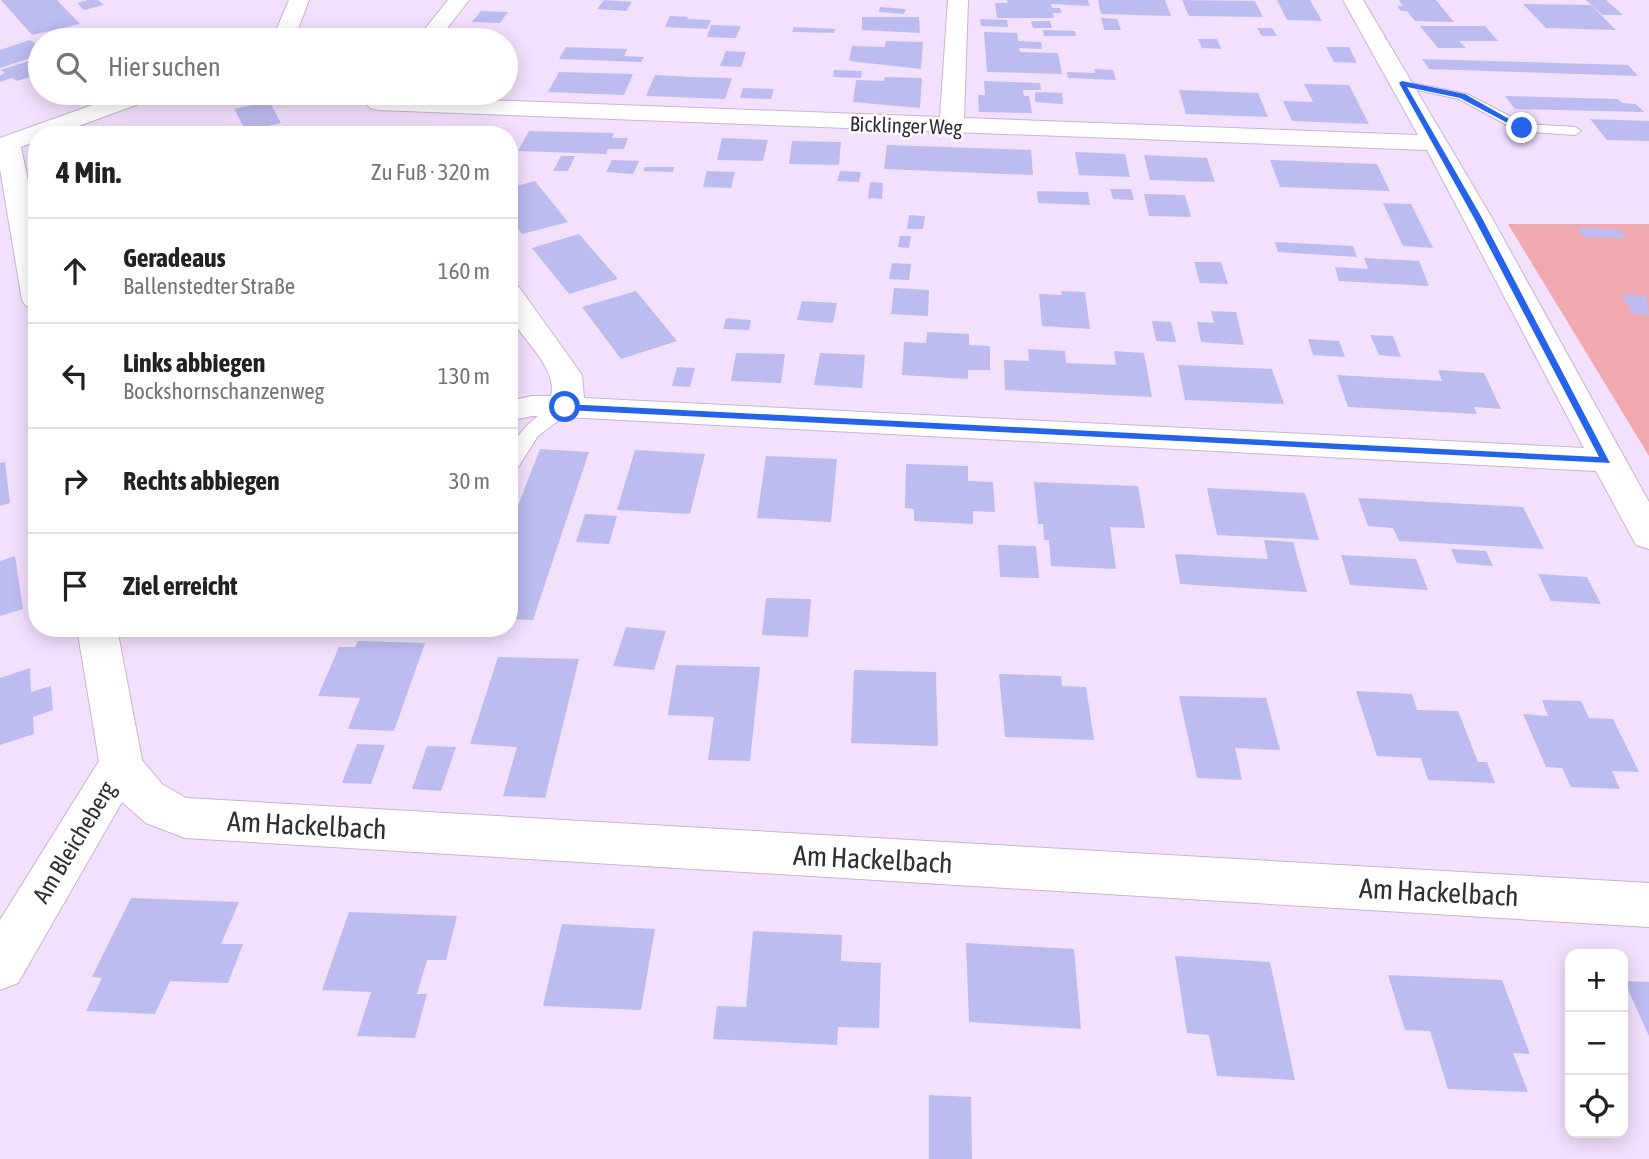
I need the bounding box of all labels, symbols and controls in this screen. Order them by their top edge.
search box [28,28,518,105]
icon: search [52,48,90,86]
text: Hier suchen [108,52,221,82]
street label: Bicklinger Weg [849,111,963,139]
route end [1506,112,1537,143]
text: 4 Min. [56,155,121,189]
text: Zu Fuß · 320 m [371,159,490,185]
text: Geradeaus [123,243,226,273]
icon: ahead [56,252,94,290]
text: 160 m [438,258,490,284]
text: Ballenstedter Straße [123,273,295,299]
text: Links abbiegen [123,348,265,378]
icon: left [56,357,94,395]
text: 130 m [438,363,490,389]
text: Bockshornschanzenweg [123,378,324,404]
route start [549,391,580,422]
icon: right [56,462,94,500]
text: Rechts abbiegen [123,466,280,496]
text: 30 m [449,468,490,494]
icon: arrive [56,567,94,605]
text: Ziel erreicht [123,571,238,601]
street label: Am Bleicheberg [27,776,121,908]
street label: Am Hackelbach [227,805,387,845]
street label: Am Hackelbach [793,839,953,879]
street label: Am Hackelbach [1359,872,1519,912]
map controls [1565,949,1628,1138]
button: + [1565,949,1628,1012]
button: − [1565,1012,1628,1075]
button: locate [1565,1075,1628,1138]

